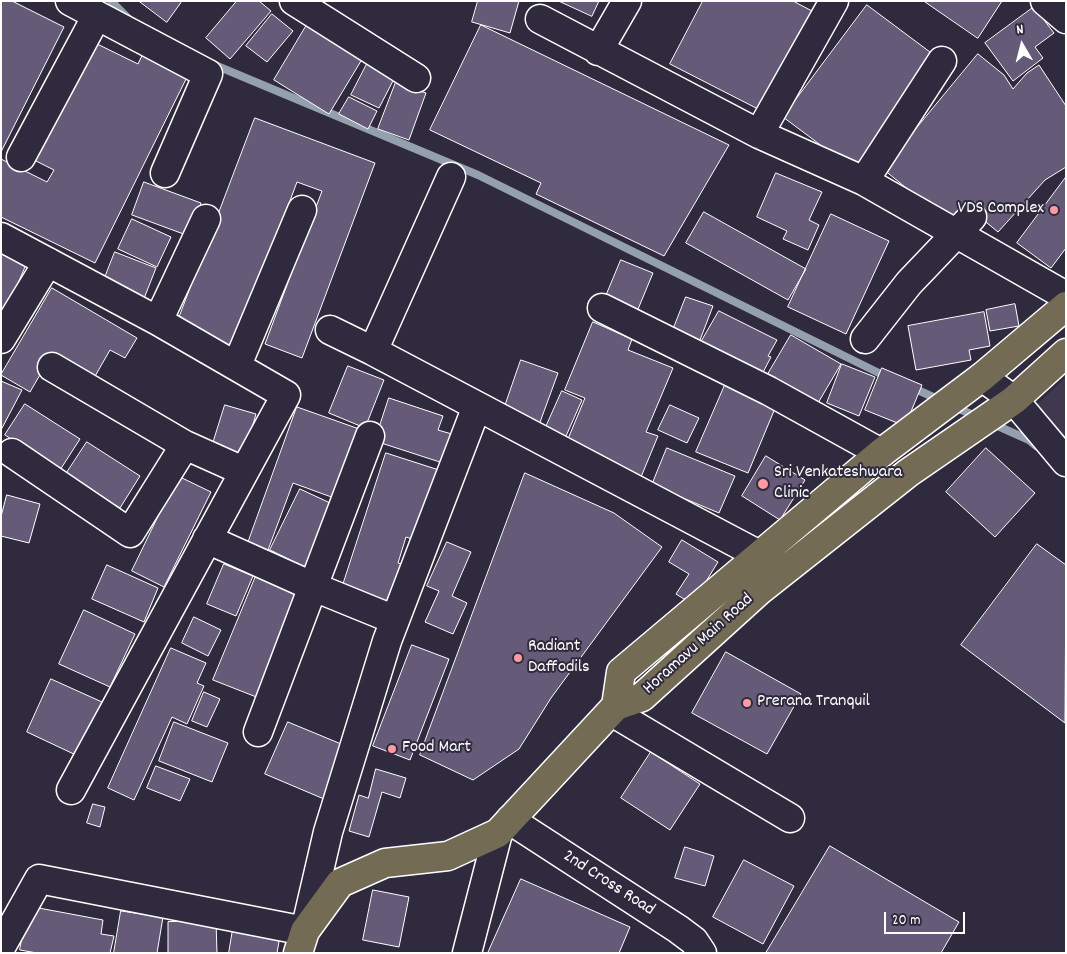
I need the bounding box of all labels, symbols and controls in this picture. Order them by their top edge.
north arrow [997,20,1047,70]
text: N [1015,20,1025,41]
place label: VDS Complex [958,199,1044,221]
marker: VDS Complex [1048,204,1060,216]
place label: Sri Venkateshwara Clinic [774,463,902,506]
marker: Sri Venkateshwara Clinic [756,477,770,491]
street label: Horamavu Main Road [639,590,759,700]
place label: Radiant Daffodils [528,637,590,680]
marker: Radiant Daffodils [512,652,524,664]
place label: Prerana Tranquil [757,692,870,714]
marker: Prerana Tranquil [741,697,753,709]
place label: Food Mart [402,738,471,760]
marker: Food Mart [386,743,398,755]
street label: 2nd Cross Road [558,846,658,922]
scale bar [887,902,968,934]
text: 20 m [892,910,920,932]

